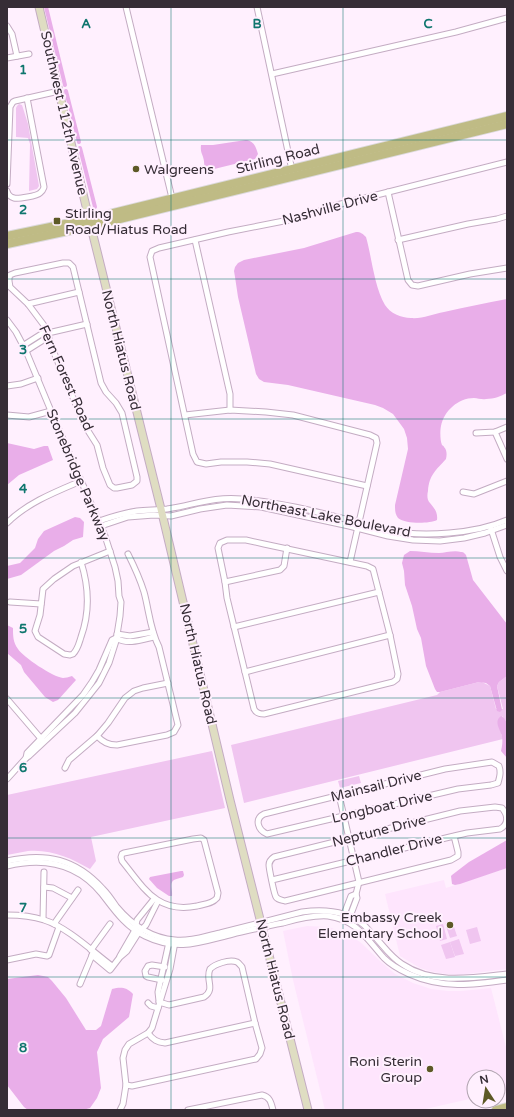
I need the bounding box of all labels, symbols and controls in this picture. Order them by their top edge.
text: A [81,16,91,32]
text: B [252,16,262,32]
text: C [423,16,433,32]
street label: Southwest 112th Avenue [37,29,91,197]
text: 1 [19,62,27,78]
street label: Stirling Road [234,140,322,178]
place label: Walgreens [144,161,214,178]
marker: Walgreens [131,164,141,174]
street label: Nashville Drive [280,187,380,229]
text: 2 [19,202,27,218]
place label: Stirling Road/Hiatus Road [65,205,187,238]
marker: Stirling Road/Hiatus Road [52,216,62,226]
street label: North Hiatus Road [98,288,144,412]
street label: Fern Forest Road [35,323,97,433]
text: 3 [19,342,27,358]
street label: Stonebridge Parkway [43,406,114,544]
text: 4 [19,481,28,497]
street label: Northeast Lake Boulevard [240,491,412,541]
street label: North Hiatus Road [176,602,220,726]
text: 5 [19,621,27,637]
text: 6 [19,760,27,776]
street label: Mainsail Drive [329,766,423,806]
street label: Longboat Drive [330,787,434,827]
street label: Neptune Drive [330,811,428,851]
street label: Chandler Drive [344,830,444,870]
text: 7 [19,900,27,916]
place label: Embassy Creek Elementary School [318,909,442,942]
street label: North Hiatus Road [252,917,298,1041]
marker: Embassy Creek Elementary School [445,920,455,930]
text: 8 [19,1040,27,1056]
place label: Roni Sterin Group [349,1053,422,1086]
marker: Roni Sterin Group [425,1064,435,1074]
north arrow [466,1069,506,1109]
text: N [478,1072,490,1087]

